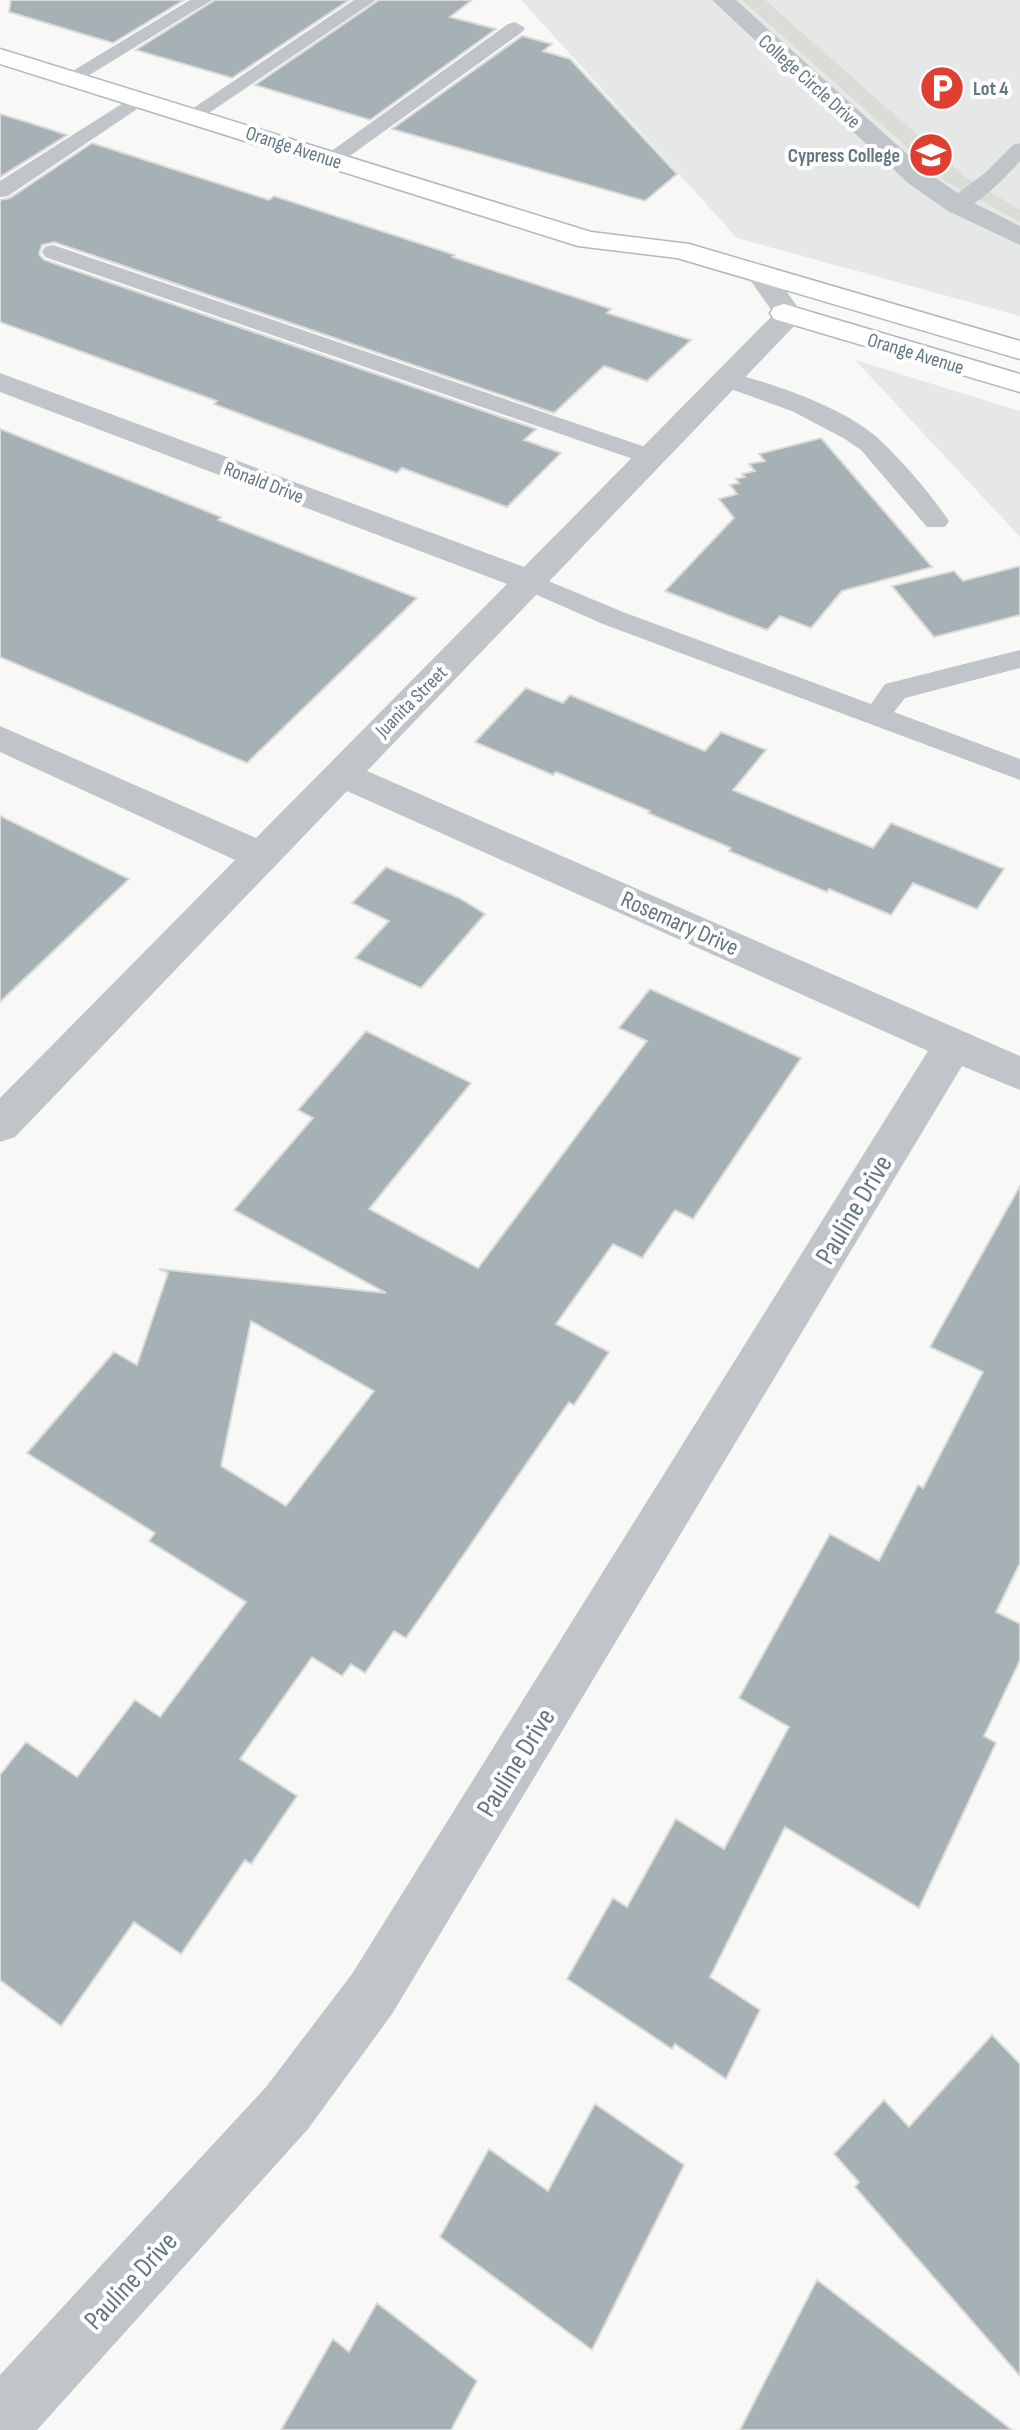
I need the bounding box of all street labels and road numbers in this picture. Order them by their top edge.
street label: College Circle Drive [753,30,865,134]
street label: Orange Avenue [243,121,345,175]
street label: Orange Avenue [865,328,967,380]
street label: Ronald Drive [220,457,307,509]
street label: Juanita Street [370,661,453,743]
street label: Rosemary Drive [616,885,743,962]
street label: Pauline Drive [809,1149,900,1270]
street label: Pauline Drive [470,1703,562,1823]
street label: Pauline Drive [78,2225,185,2337]

